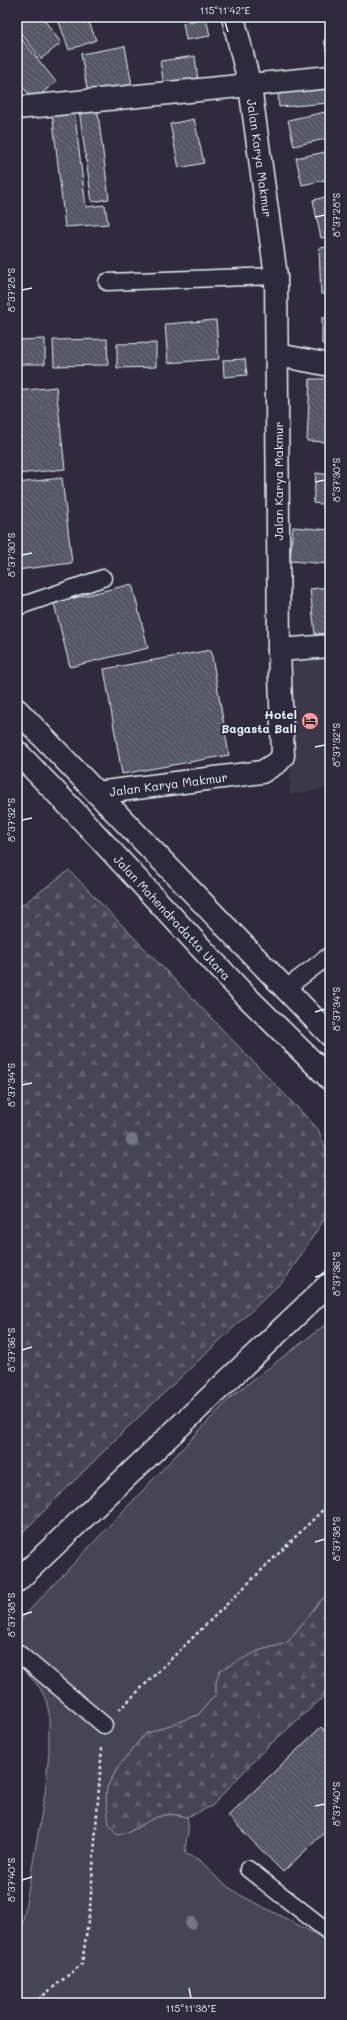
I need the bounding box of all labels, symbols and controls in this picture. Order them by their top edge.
text: 115°11'42"E [200,3,250,17]
street label: Jalan Karya Makmur [244,98,276,218]
text: 8°37'28"S [329,192,343,237]
text: 8°37'28"S [4,267,18,312]
street label: Jalan Karya Makmur [270,422,286,540]
text: 8°37'30"S [329,457,343,502]
text: 8°37'30"S [4,532,18,577]
place label: Hotel Bagasta Bali [221,706,297,736]
hotel icon: Hotel Bagasta Bali [300,711,320,731]
text: 8°37'32"S [329,723,343,767]
street label: Jalan Karya Makmur [108,768,229,799]
text: 8°37'32"S [4,798,18,842]
street label: Jalan Mahendradatta Utara [110,851,235,983]
text: 8°37'34"S [329,986,343,1031]
text: 8°37'34"S [4,1062,18,1107]
text: 8°37'36"S [329,1251,343,1296]
text: 8°37'36"S [4,1327,18,1372]
text: 8°37'38"S [329,1516,343,1561]
text: 8°37'38"S [4,1592,18,1637]
text: 8°37'40"S [329,1781,343,1826]
text: 8°37'40"S [4,1857,18,1902]
text: 115°11'38"E [166,2001,217,2015]

